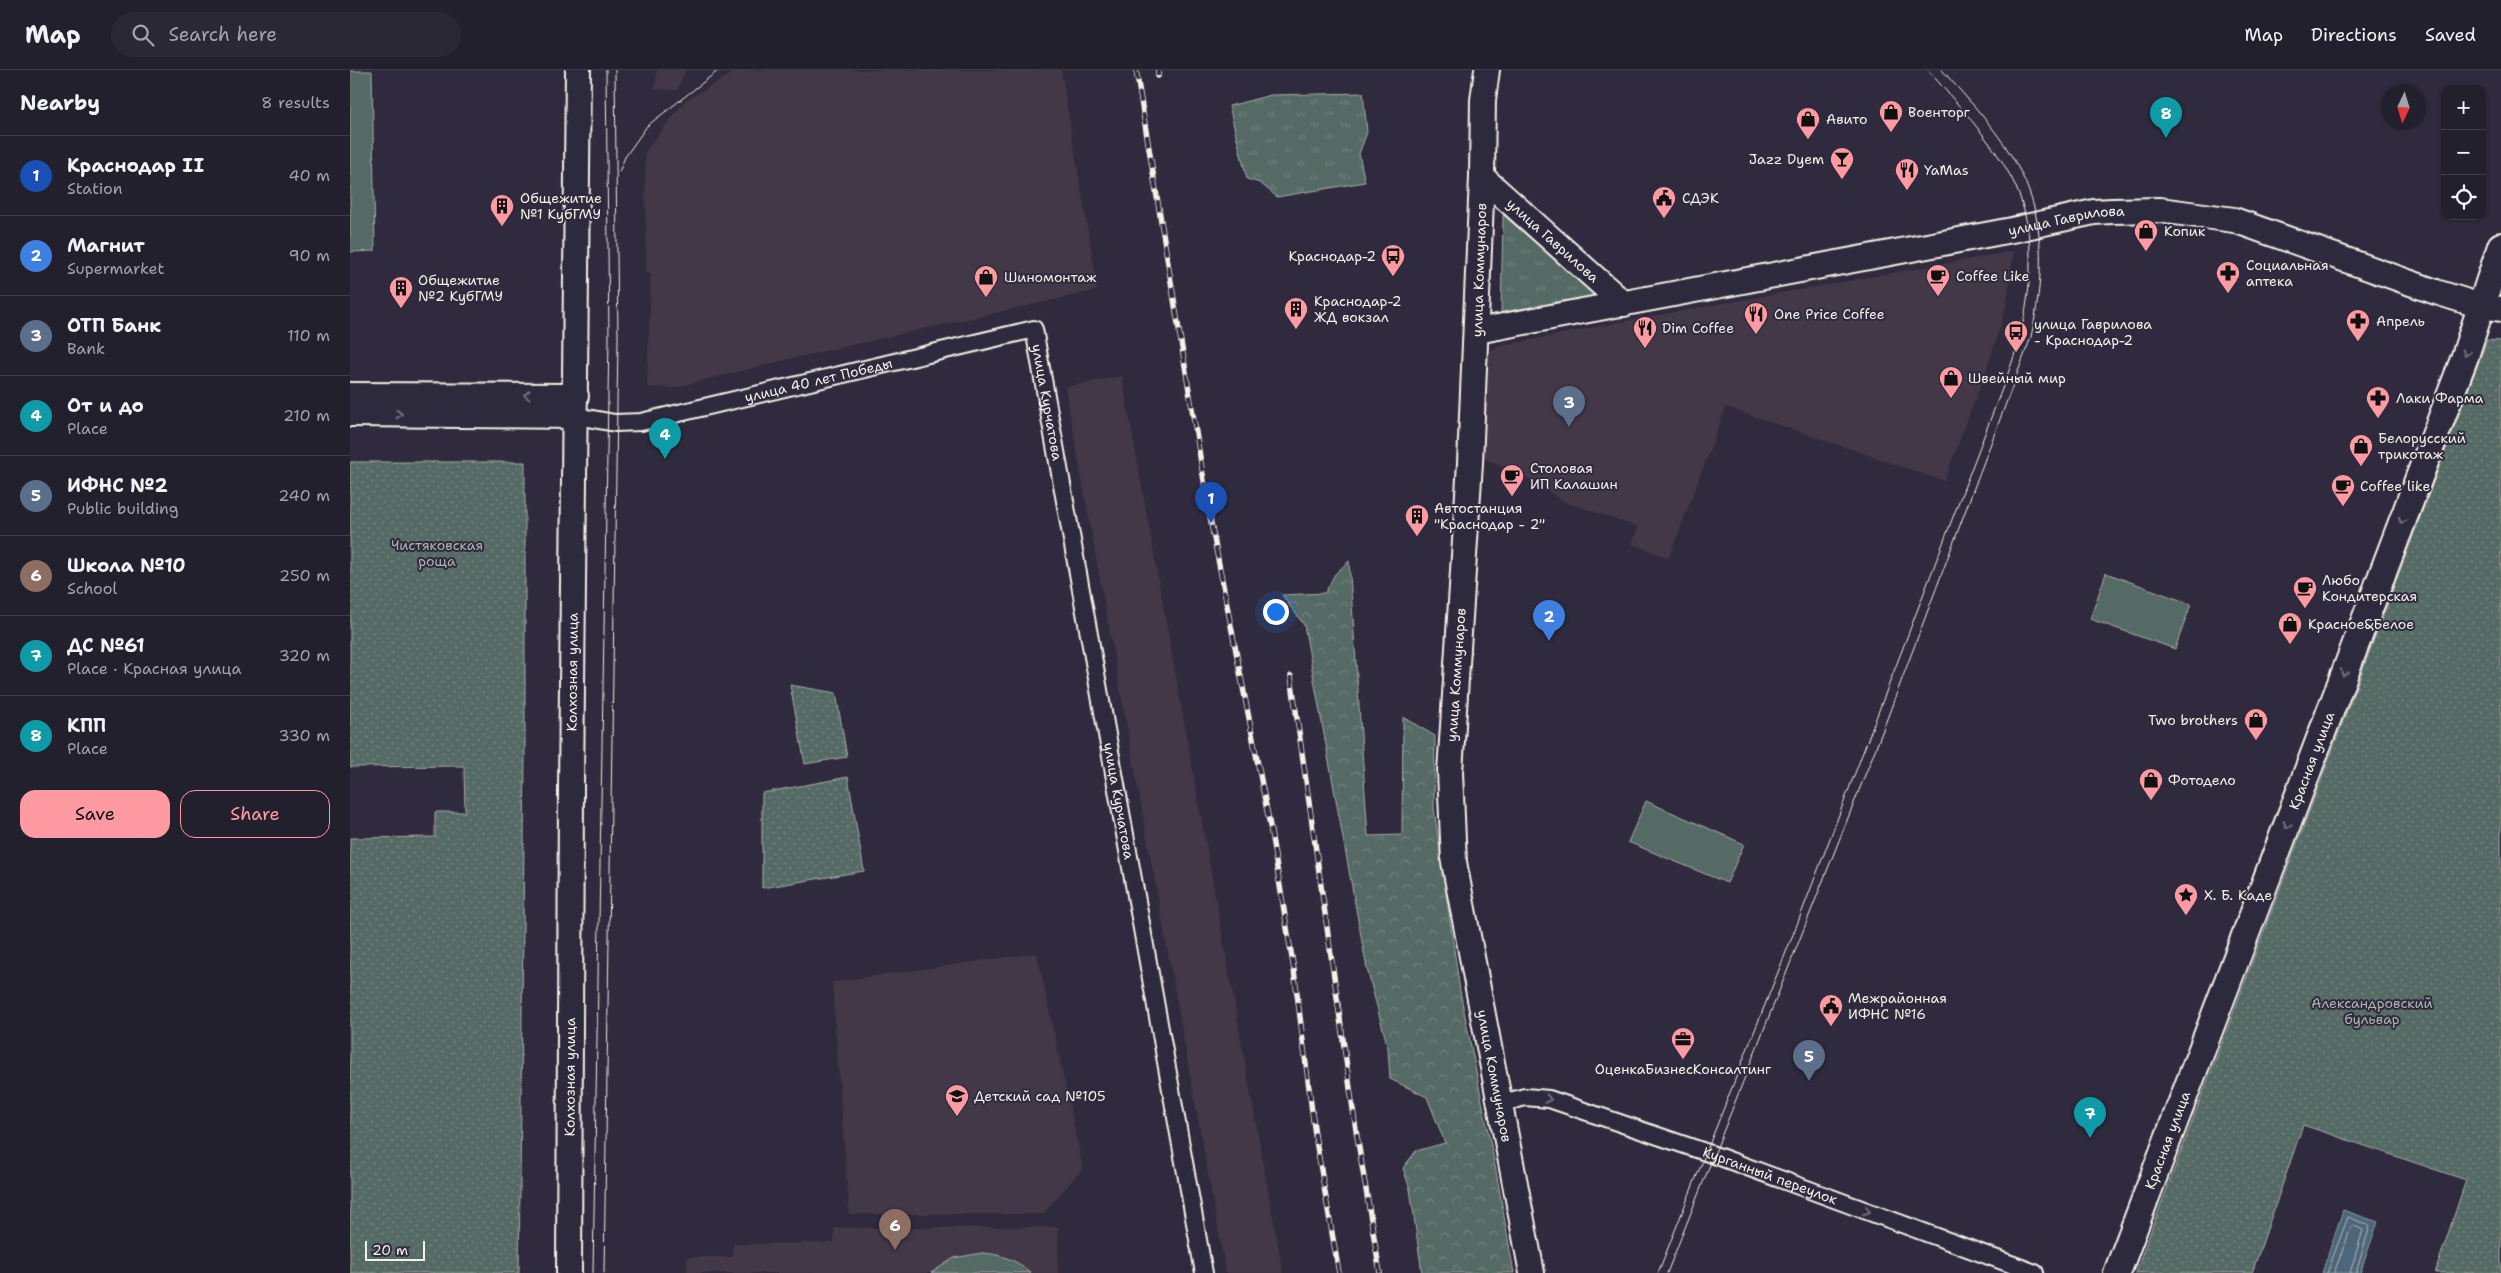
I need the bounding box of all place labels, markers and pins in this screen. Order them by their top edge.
pin: 8 [2150,97,2182,138]
shop icon: Военторг [1878,99,1904,133]
place label: Военторг [1908,103,1971,121]
shop icon: Авито [1795,106,1821,140]
place label: Авито [1826,110,1867,128]
bar icon: Jazz Dyem [1829,146,1855,180]
place label: Jazz Dyem [1749,150,1824,168]
restaurant icon: YaMas [1894,157,1920,191]
place label: YaMas [1924,161,1969,179]
public building icon: СДЭК [1651,185,1677,219]
place label: Общежитие №1 КубГМУ [520,189,602,223]
place label: СДЭК [1682,189,1719,207]
building icon: Общежитие №1 КубГМУ [489,193,515,227]
shop icon: Копик [2133,218,2159,252]
place label: Копик [2164,222,2206,240]
bus stop icon: Краснодар-2 [1380,243,1406,277]
place label: Краснодар-2 [1289,247,1376,265]
place label: Социальная аптека [2246,256,2329,290]
pharmacy icon: Социальная аптека [2215,260,2241,294]
cafe icon: Coffee Like [1925,263,1951,297]
shop icon: Шиномонтаж [973,264,999,298]
place label: Coffee Like [1956,267,2030,285]
place label: Шиномонтаж [1004,268,1097,286]
place label: Общежитие №2 КубГМУ [418,271,503,305]
building icon: Общежитие №2 КубГМУ [388,275,414,309]
place label: Краснодар-2 ЖД вокзал [1314,292,1401,326]
building icon: Краснодар-2 ЖД вокзал [1283,296,1309,330]
restaurant icon: One Price Coffee [1743,301,1769,335]
place label: One Price Coffee [1774,305,1885,323]
pharmacy icon: Апрель [2345,308,2371,342]
place label: Апрель [2376,312,2425,330]
restaurant icon: Dim Coffee [1632,315,1658,349]
place label: улица Гаврилова - Краснодар-2 [2034,315,2152,349]
place label: Dim Coffee [1662,319,1734,337]
bus stop icon: улица Гаврилова - Краснодар-2 [2003,319,2029,353]
shop icon: Швейный мир [1938,365,1964,399]
place label: Швейный мир [1968,369,2066,387]
pharmacy icon: Лаки Фарма [2365,385,2391,419]
pin: 3 [1553,386,1585,427]
place label: Лаки Фарма [2396,389,2484,407]
pin: 4 [649,418,681,459]
place label: Белорусский трикотаж [2378,429,2466,463]
shop icon: Белорусский трикотаж [2348,433,2374,467]
place label: Столовая ИП Калашин [1530,459,1618,493]
cafe icon: Столовая ИП Калашин [1499,463,1525,497]
cafe icon: Coffee like [2330,473,2356,507]
place label: Coffee like [2360,477,2430,495]
pin: 1 [1195,482,1227,523]
place label: Автостанция "Краснодар - 2" [1434,499,1545,533]
building icon: Автостанция "Краснодар - 2" [1404,503,1430,537]
place label: Любо Кондитерская [2322,571,2417,605]
cafe icon: Любо Кондитерская [2292,575,2318,609]
pin: 2 [1533,600,1565,641]
shop icon: Красное&Белое [2277,611,2303,645]
place label: Красное&Белое [2308,615,2414,633]
shop icon: Two brothers [2243,707,2269,741]
place label: Two brothers [2148,711,2238,729]
shop icon: Фотодело [2138,767,2164,801]
place label: Фотодело [2168,771,2236,789]
place icon: Х. Б. Каде [2173,882,2199,916]
place label: Х. Б. Каде [2204,886,2272,904]
place label: Межрайонная ИФНС №16 [1848,989,1947,1023]
public building icon: Межрайонная ИФНС №16 [1818,993,1844,1027]
office icon: ОценкаБизнесКонсалтинг [1670,1026,1696,1060]
pin: 5 [1793,1040,1825,1081]
place label: ОценкаБизнесКонсалтинг [1595,1060,1772,1078]
school or university icon: Детский сад №105 [944,1083,970,1117]
place label: Детский сад №105 [974,1087,1106,1105]
pin: 7 [2074,1097,2106,1138]
pin: 6 [879,1209,911,1250]

